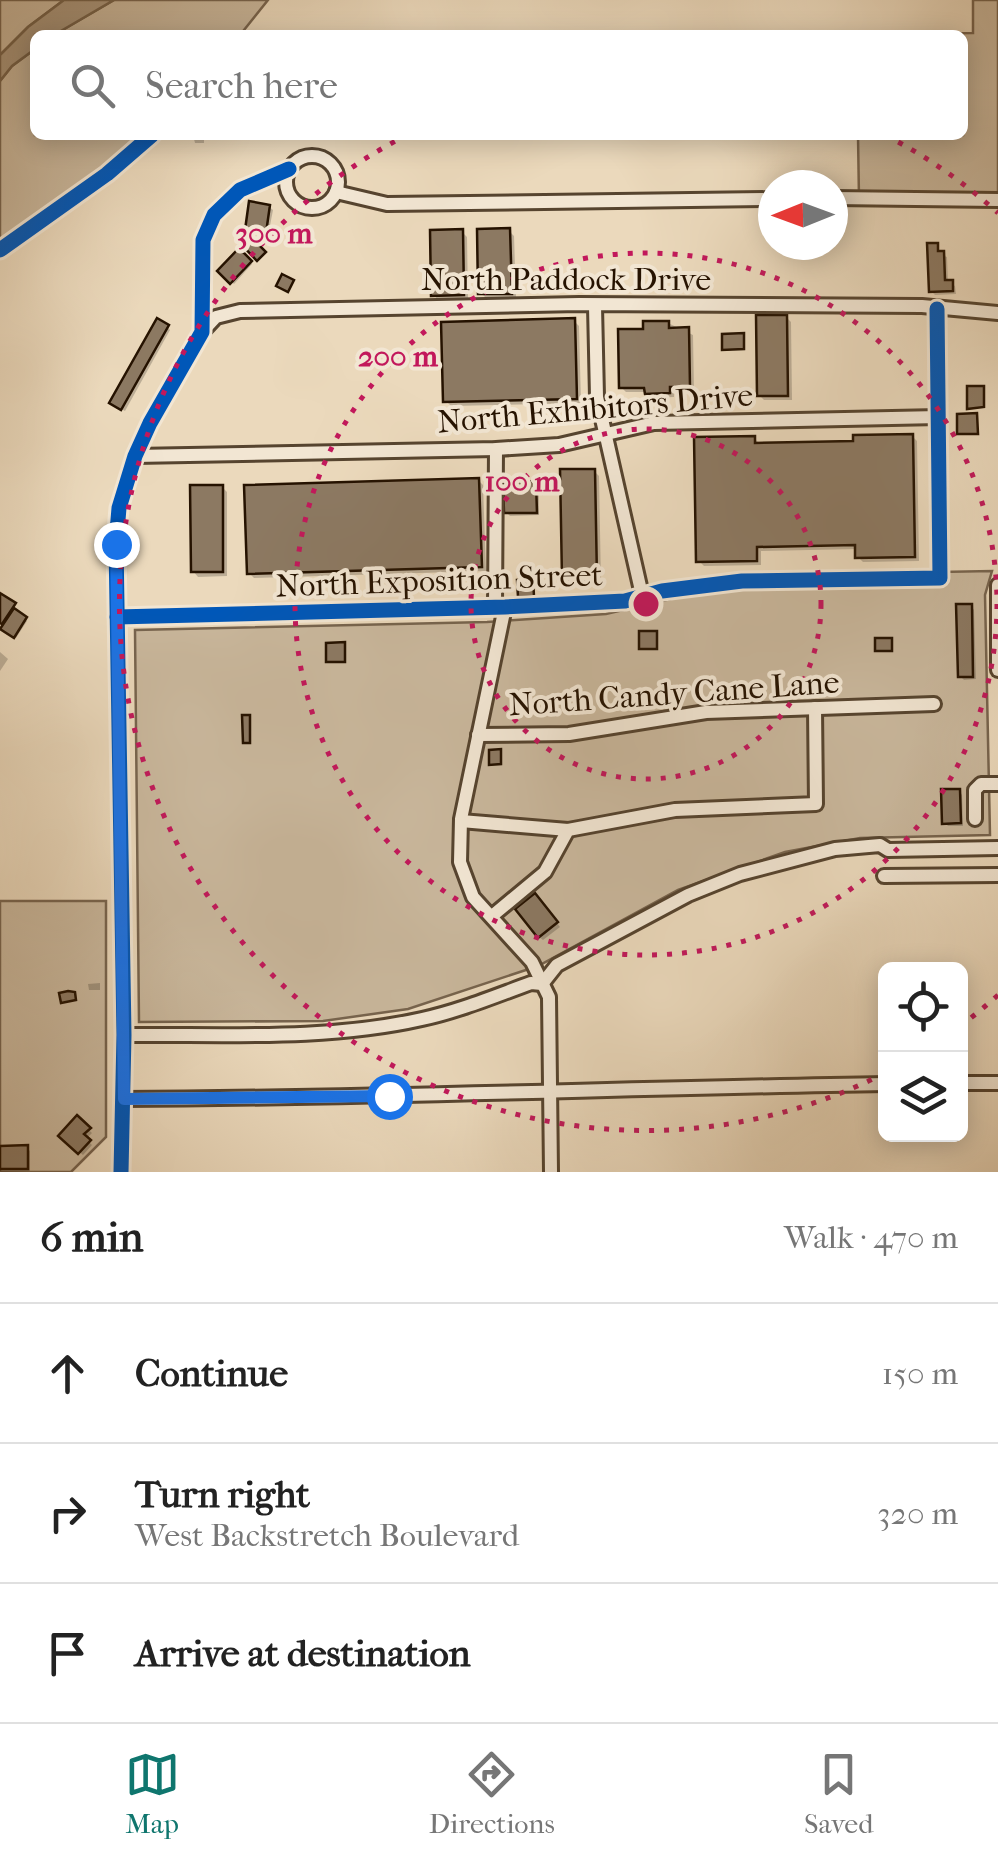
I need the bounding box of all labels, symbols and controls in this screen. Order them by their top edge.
search box [30,30,968,140]
icon: search [65,58,120,113]
text: Search here [145,63,338,108]
north arrow [758,170,848,260]
text: 300 m [236,216,313,251]
street label: North Paddock Drive [421,261,711,298]
text: 200 m [358,339,439,374]
street label: North Exhibitors Drive [436,376,755,441]
text: 100 m [484,464,561,499]
route end [94,522,140,568]
street label: North Exposition Street [275,556,604,605]
centre of rings [628,586,664,622]
street label: North Candy Cane Lane [507,663,841,724]
map controls [878,962,968,1142]
button: locate [878,962,968,1052]
button: layers [878,1052,968,1142]
route start [367,1074,413,1120]
text: 6 min [40,1213,143,1262]
text: Walk · 470 m [784,1219,958,1256]
icon: ahead [40,1346,95,1401]
text: Continue [135,1351,288,1396]
text: 150 m [882,1355,958,1392]
text: Turn right [135,1472,310,1517]
icon: right [40,1486,95,1541]
text: 320 m [877,1495,958,1532]
text: West Backstretch Boulevard [135,1517,519,1554]
icon: arrive [40,1626,95,1681]
text: Arrive at destination [135,1631,471,1676]
tab: Map [125,1747,180,1840]
tab: Directions [429,1747,555,1840]
tab: Saved [804,1747,873,1840]

